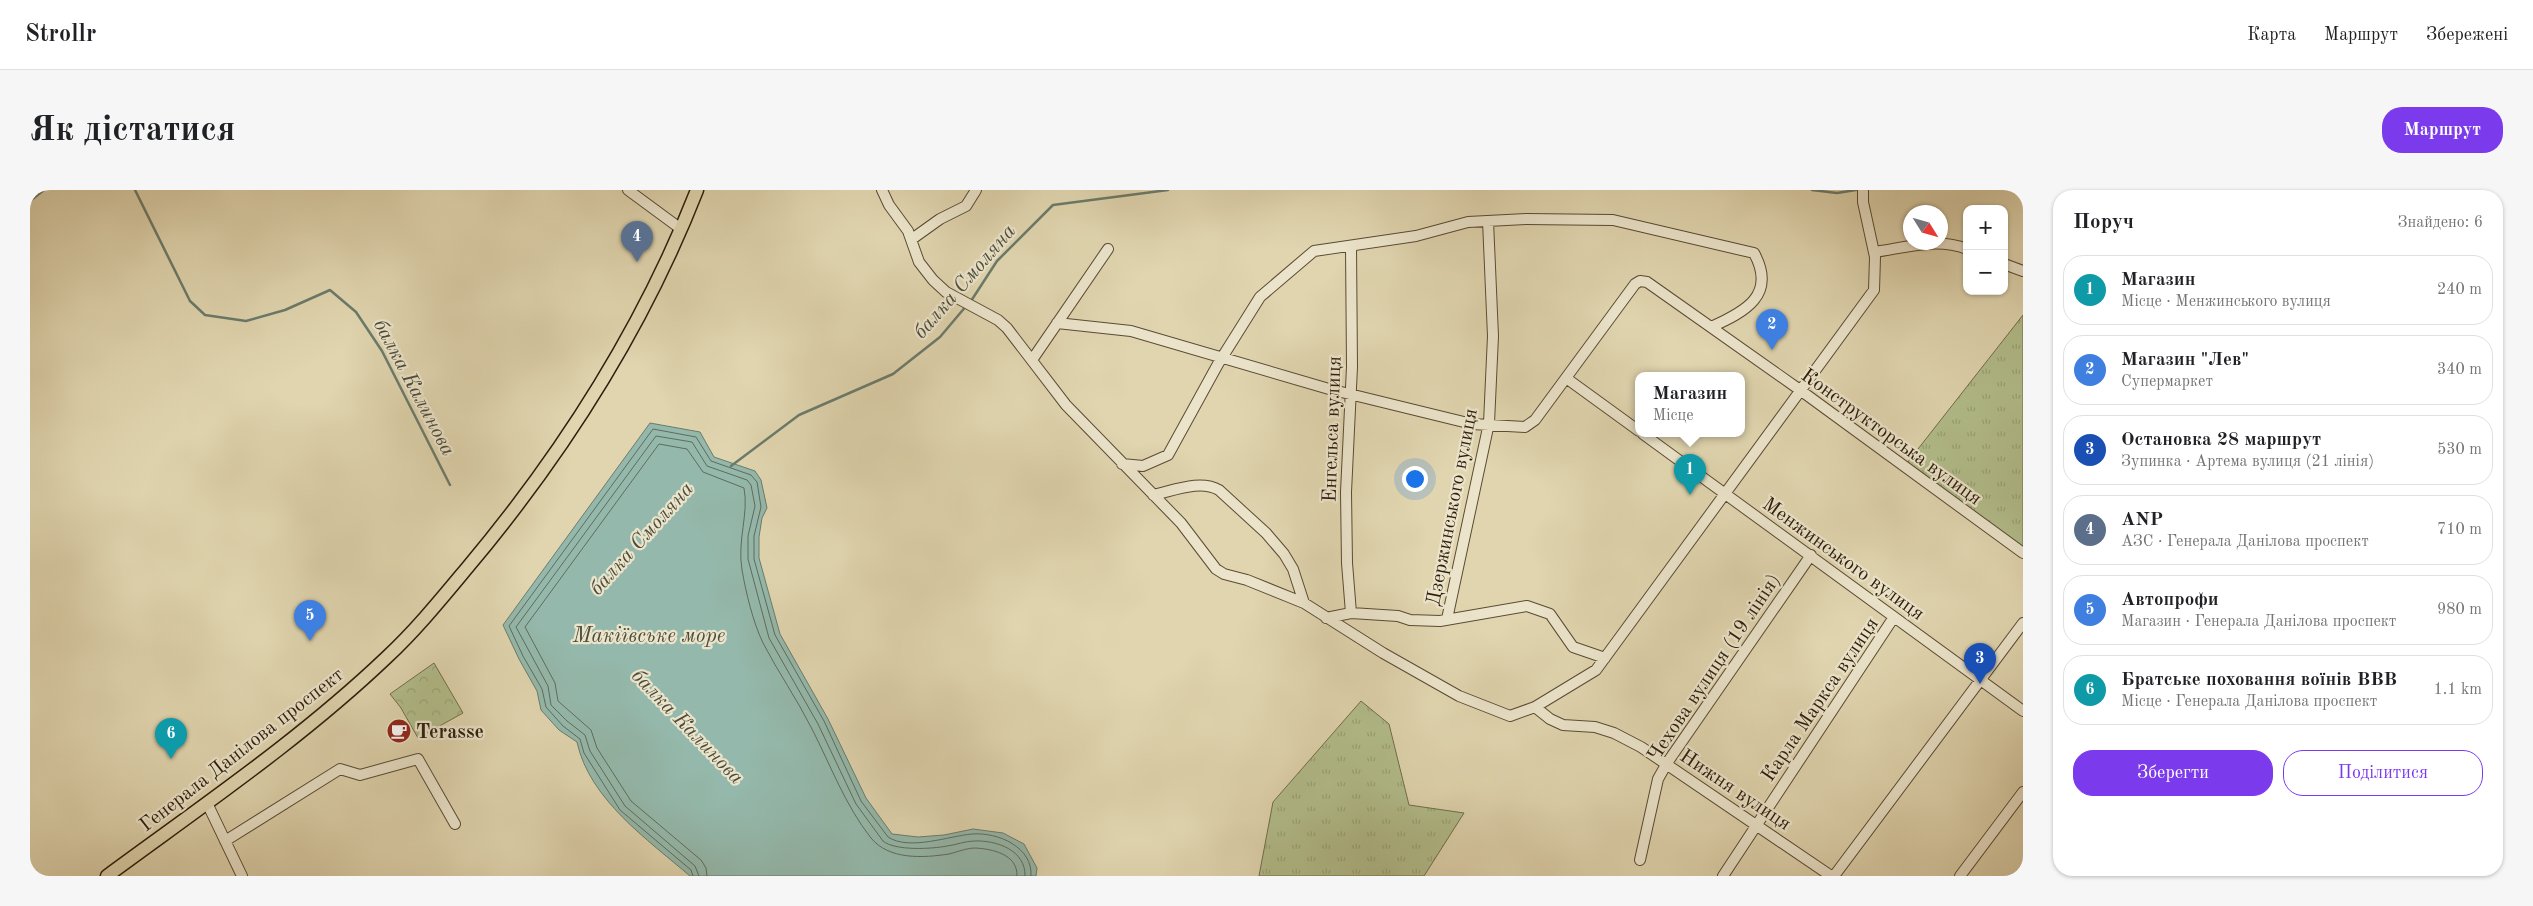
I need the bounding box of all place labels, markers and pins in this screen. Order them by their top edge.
pin: 4 [621,221,653,262]
pin: 2 [1756,309,1788,350]
pin: 1 [1674,454,1706,495]
pin: 5 [294,600,326,641]
pin: 3 [1964,643,1996,684]
pin: 6 [155,718,187,759]
cafe icon: Terasse [386,718,412,744]
place label: Terasse [416,723,484,743]

